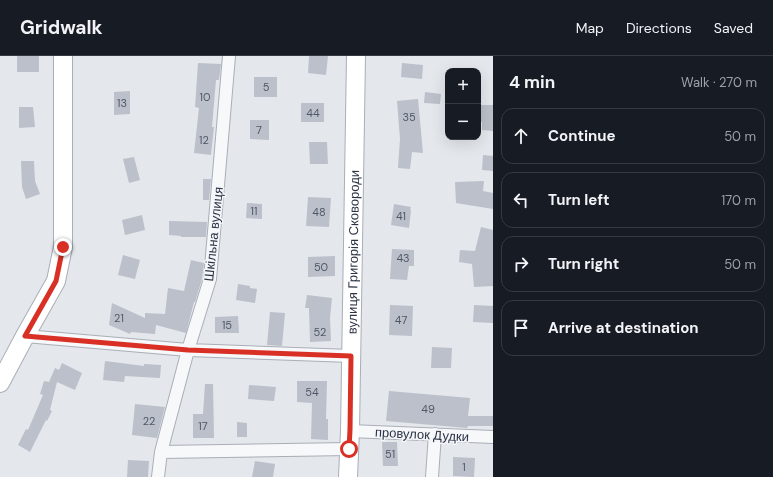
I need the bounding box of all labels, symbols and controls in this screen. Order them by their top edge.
text: Gridwalk [20,15,102,40]
text: Map [576,19,604,37]
text: Directions [626,19,692,37]
text: Saved [714,19,753,37]
map controls [445,68,481,140]
button: + [445,68,481,104]
text: 4 min [509,71,555,93]
text: Walk · 270 m [681,74,757,91]
house number: 5 [263,80,270,94]
house number: 10 [200,90,210,104]
house number: 13 [117,96,127,110]
button: − [445,104,481,140]
house number: 44 [306,106,320,120]
house number: 35 [402,110,416,124]
house number: 7 [256,123,262,137]
icon: ahead [510,125,532,147]
text: Continue [548,126,616,146]
text: 50 m [724,128,756,145]
house number: 12 [199,133,209,147]
street label: вулиця Григорія Сковороди [344,170,363,334]
street label: Шкільна вулиця [200,186,227,282]
icon: left [510,189,532,211]
text: Turn left [548,190,609,210]
text: 170 m [721,192,756,209]
house number: 11 [251,204,257,218]
house number: 48 [312,205,326,219]
house number: 41 [396,209,406,223]
route end [54,238,72,256]
house number: 43 [396,251,410,265]
icon: right [510,253,532,275]
text: Turn right [548,254,619,274]
text: 50 m [724,256,756,273]
house number: 50 [314,260,328,274]
house number: 21 [114,311,124,325]
house number: 47 [395,313,407,327]
icon: arrive [510,317,532,339]
house number: 15 [222,318,232,332]
text: Arrive at destination [548,318,699,338]
house number: 52 [314,325,326,339]
house number: 54 [305,385,319,399]
house number: 49 [421,402,435,416]
house number: 22 [143,414,155,428]
house number: 17 [198,419,208,433]
street label: провулок Дудки [375,424,469,445]
route start [340,440,358,458]
house number: 51 [385,447,395,461]
house number: 1 [462,460,466,474]

